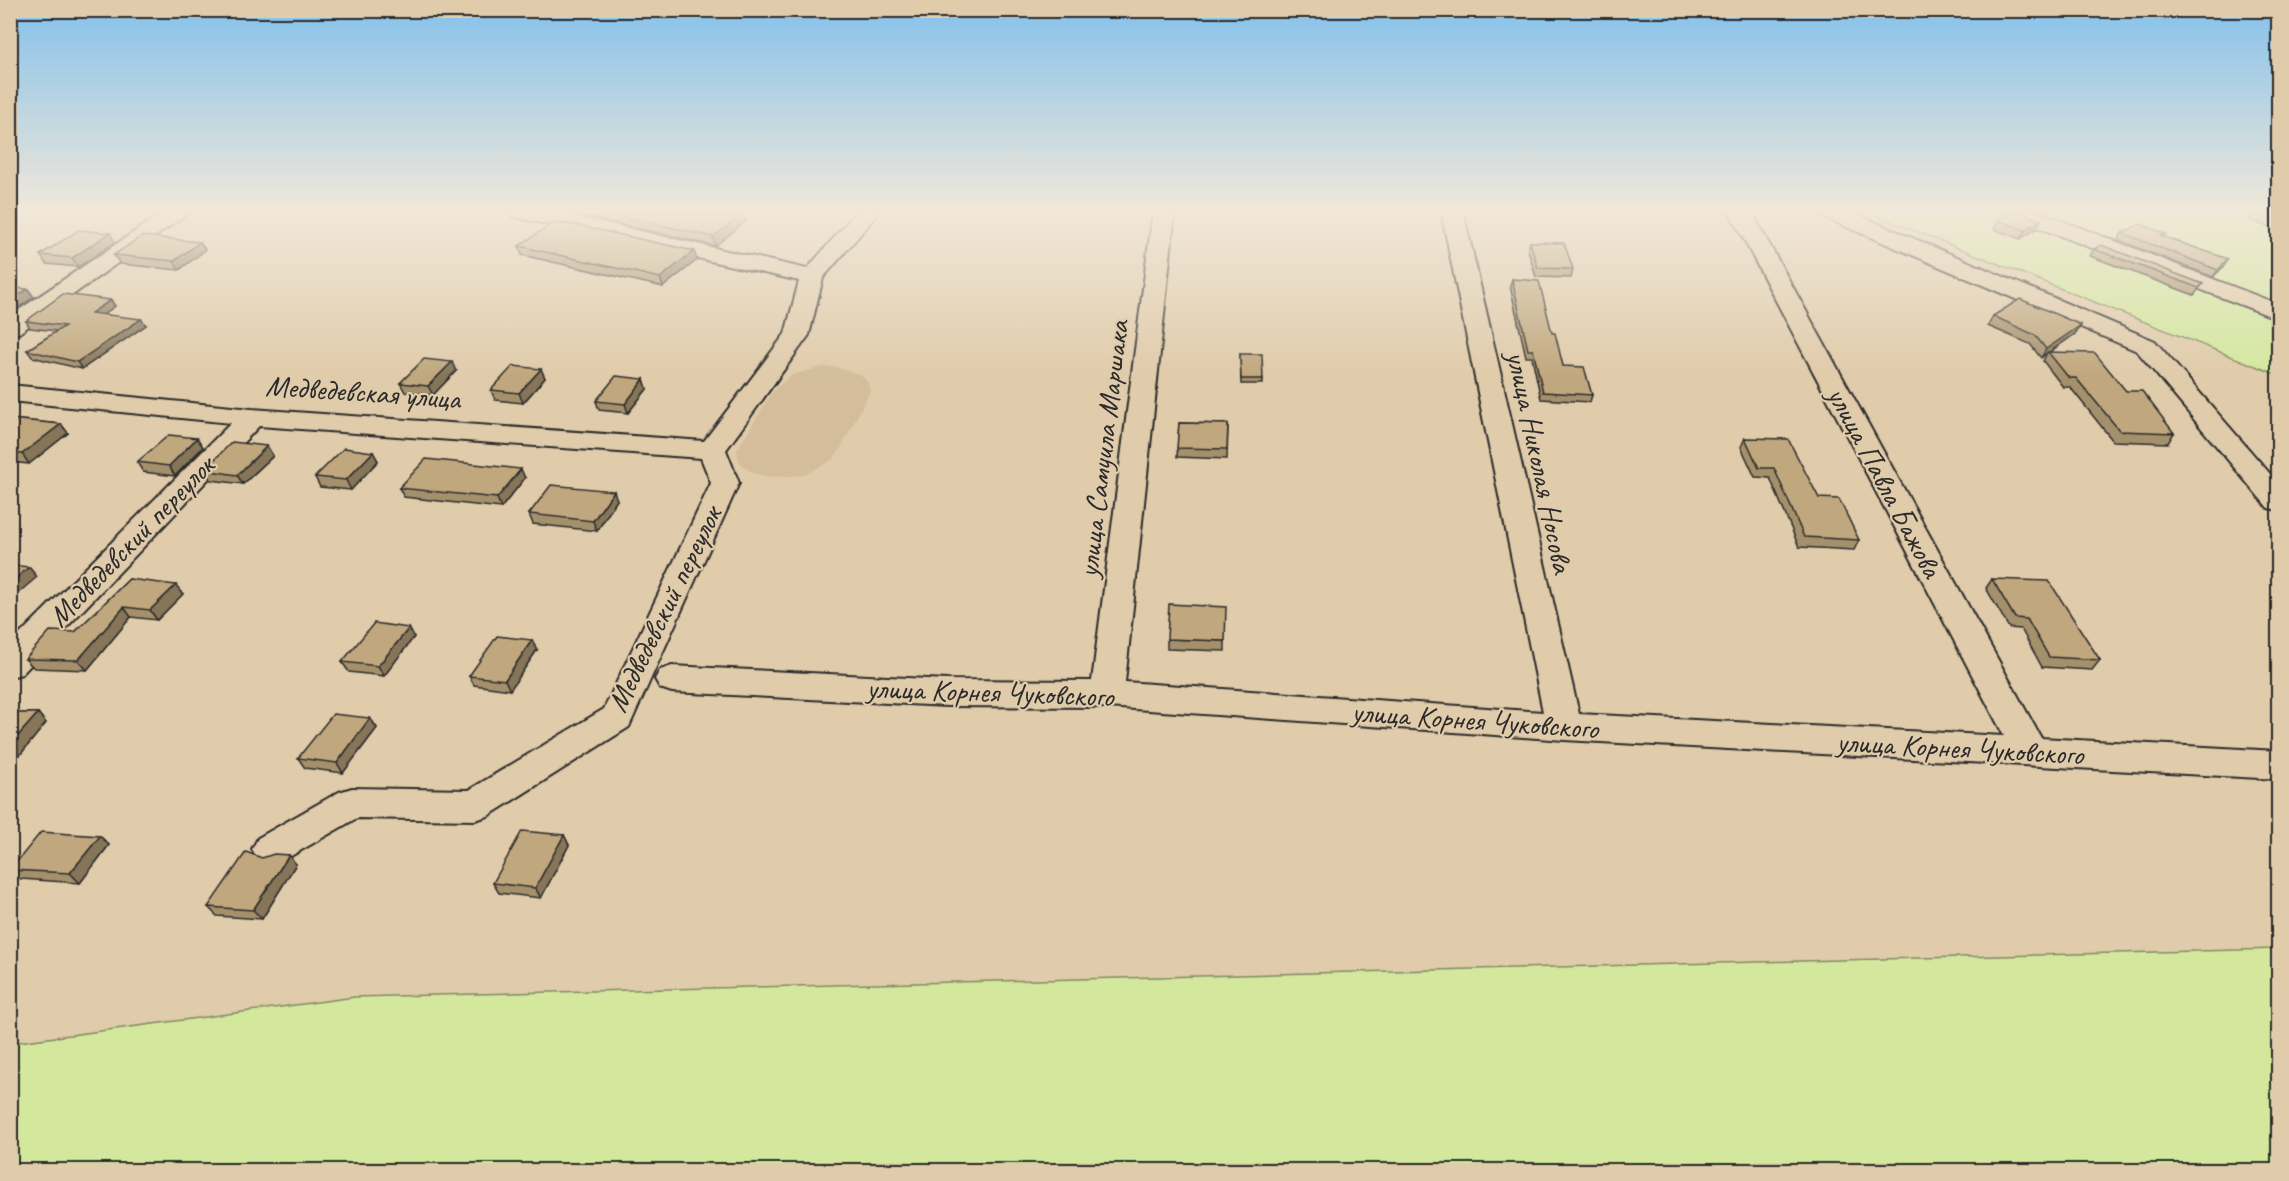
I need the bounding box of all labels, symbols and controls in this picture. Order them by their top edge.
street label: улица Самуила Маршака [1068,316,1138,582]
street label: улица Николая Носова [1498,346,1582,578]
street label: Медведевская улица [264,366,464,418]
street label: улица Павла Бажова [1818,378,1952,586]
street label: Медведевский переулок [40,445,224,635]
street label: Медведевский переулок [598,497,731,718]
street label: улица Корнея Чуковского [864,669,1116,715]
street label: улица Корнея Чуковского [1348,692,1601,748]
street label: улица Корнея Чуковского [1834,722,2086,774]

